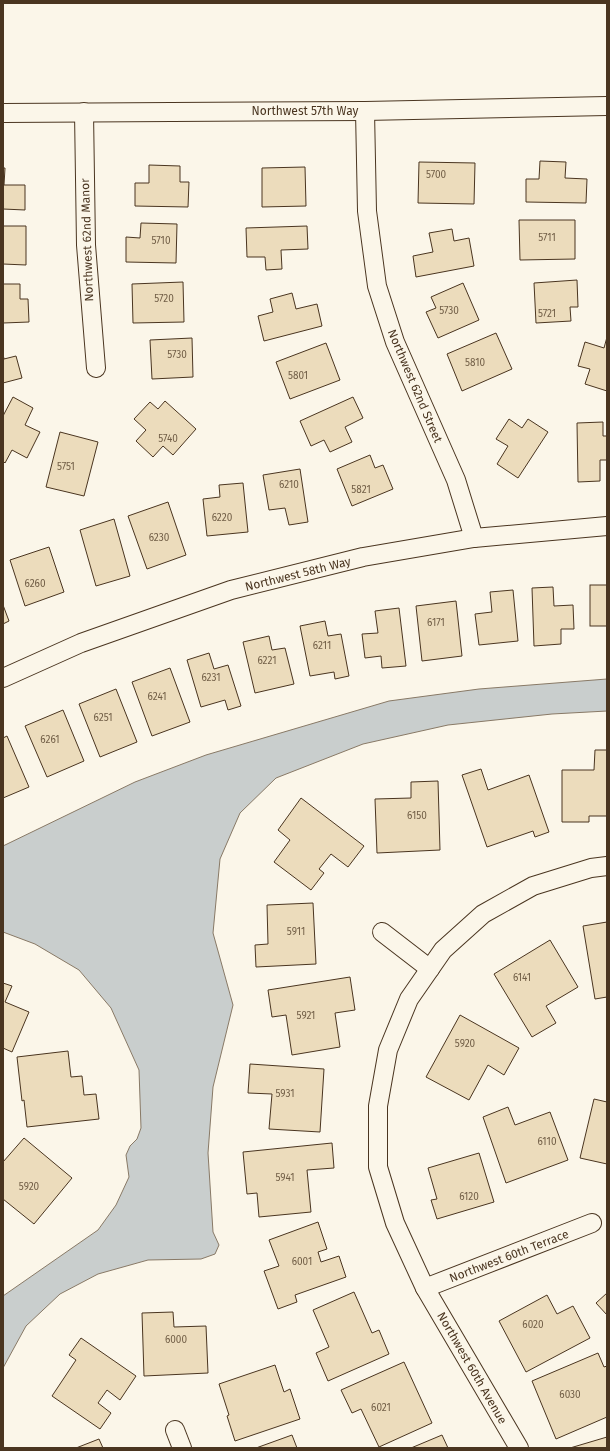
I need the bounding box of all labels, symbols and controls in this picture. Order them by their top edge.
street label: Northwest 57th Way [252,104,359,118]
house number: 5700 [426,169,447,181]
street label: Northwest 62nd Manor [78,178,96,302]
house number: 5711 [538,232,556,244]
house number: 5710 [152,235,171,247]
house number: 5720 [154,293,174,305]
house number: 5730 [439,305,459,317]
house number: 5721 [538,308,556,320]
street label: Northwest 62nd Street [385,327,445,445]
house number: 5730 [167,349,187,361]
house number: 5810 [465,357,485,369]
house number: 5801 [288,370,308,382]
house number: 5740 [158,433,178,445]
house number: 5751 [57,461,75,473]
house number: 6210 [279,479,299,491]
house number: 5821 [351,484,371,496]
house number: 6220 [212,512,233,524]
house number: 6230 [149,532,170,544]
street label: Northwest 58th Way [244,554,352,594]
house number: 6260 [24,578,46,590]
house number: 6171 [427,617,445,629]
house number: 6211 [313,640,331,652]
house number: 6221 [257,655,277,667]
house number: 6231 [201,672,221,684]
house number: 6241 [148,691,166,703]
house number: 6251 [94,712,113,724]
house number: 6261 [40,734,60,746]
house number: 6150 [407,810,427,822]
house number: 5911 [287,926,305,938]
house number: 6141 [513,972,531,984]
house number: 5921 [297,1010,315,1022]
house number: 5920 [455,1038,476,1050]
house number: 5931 [276,1088,294,1100]
house number: 6110 [538,1136,557,1148]
house number: 5941 [275,1172,295,1184]
house number: 5920 [19,1181,40,1193]
house number: 6120 [459,1191,479,1203]
street label: Northwest 60th Terrace [447,1227,571,1285]
house number: 6001 [292,1256,312,1268]
street label: Northwest 60th Avenue [434,1310,510,1426]
house number: 6020 [522,1319,544,1331]
house number: 6000 [165,1334,187,1346]
house number: 6030 [559,1389,581,1401]
house number: 6021 [371,1402,391,1414]

